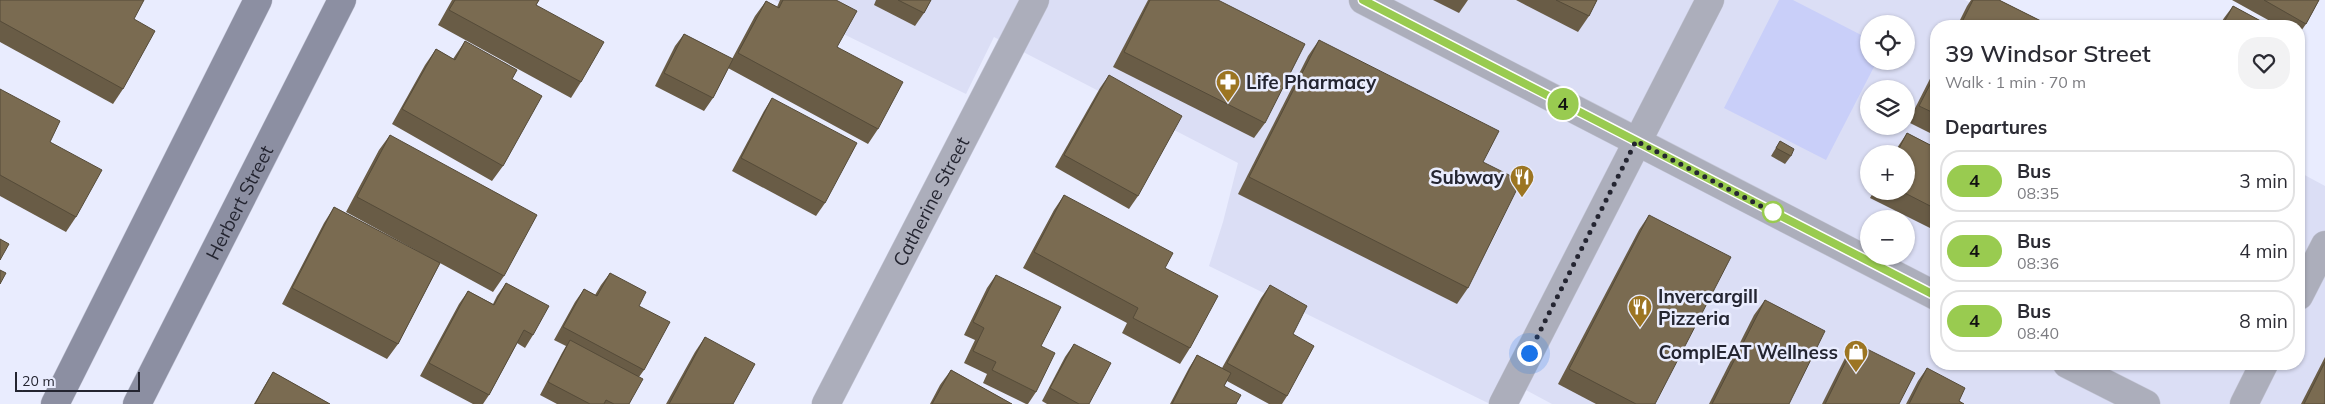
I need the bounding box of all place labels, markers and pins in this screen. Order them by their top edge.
pharmacy icon: Life Pharmacy [1215,69,1241,103]
place label: Life Pharmacy [1246,70,1377,94]
restaurant icon: Subway [1509,164,1535,198]
place label: Subway [1430,165,1505,189]
unlabelled marker [1762,201,1784,223]
place label: Invercargill Pizzeria [1658,284,1758,330]
restaurant icon: Invercargill Pizzeria [1627,294,1653,328]
shop icon: ComplEAT Wellness [1843,339,1869,373]
place label: ComplEAT Wellness [1658,340,1838,364]

